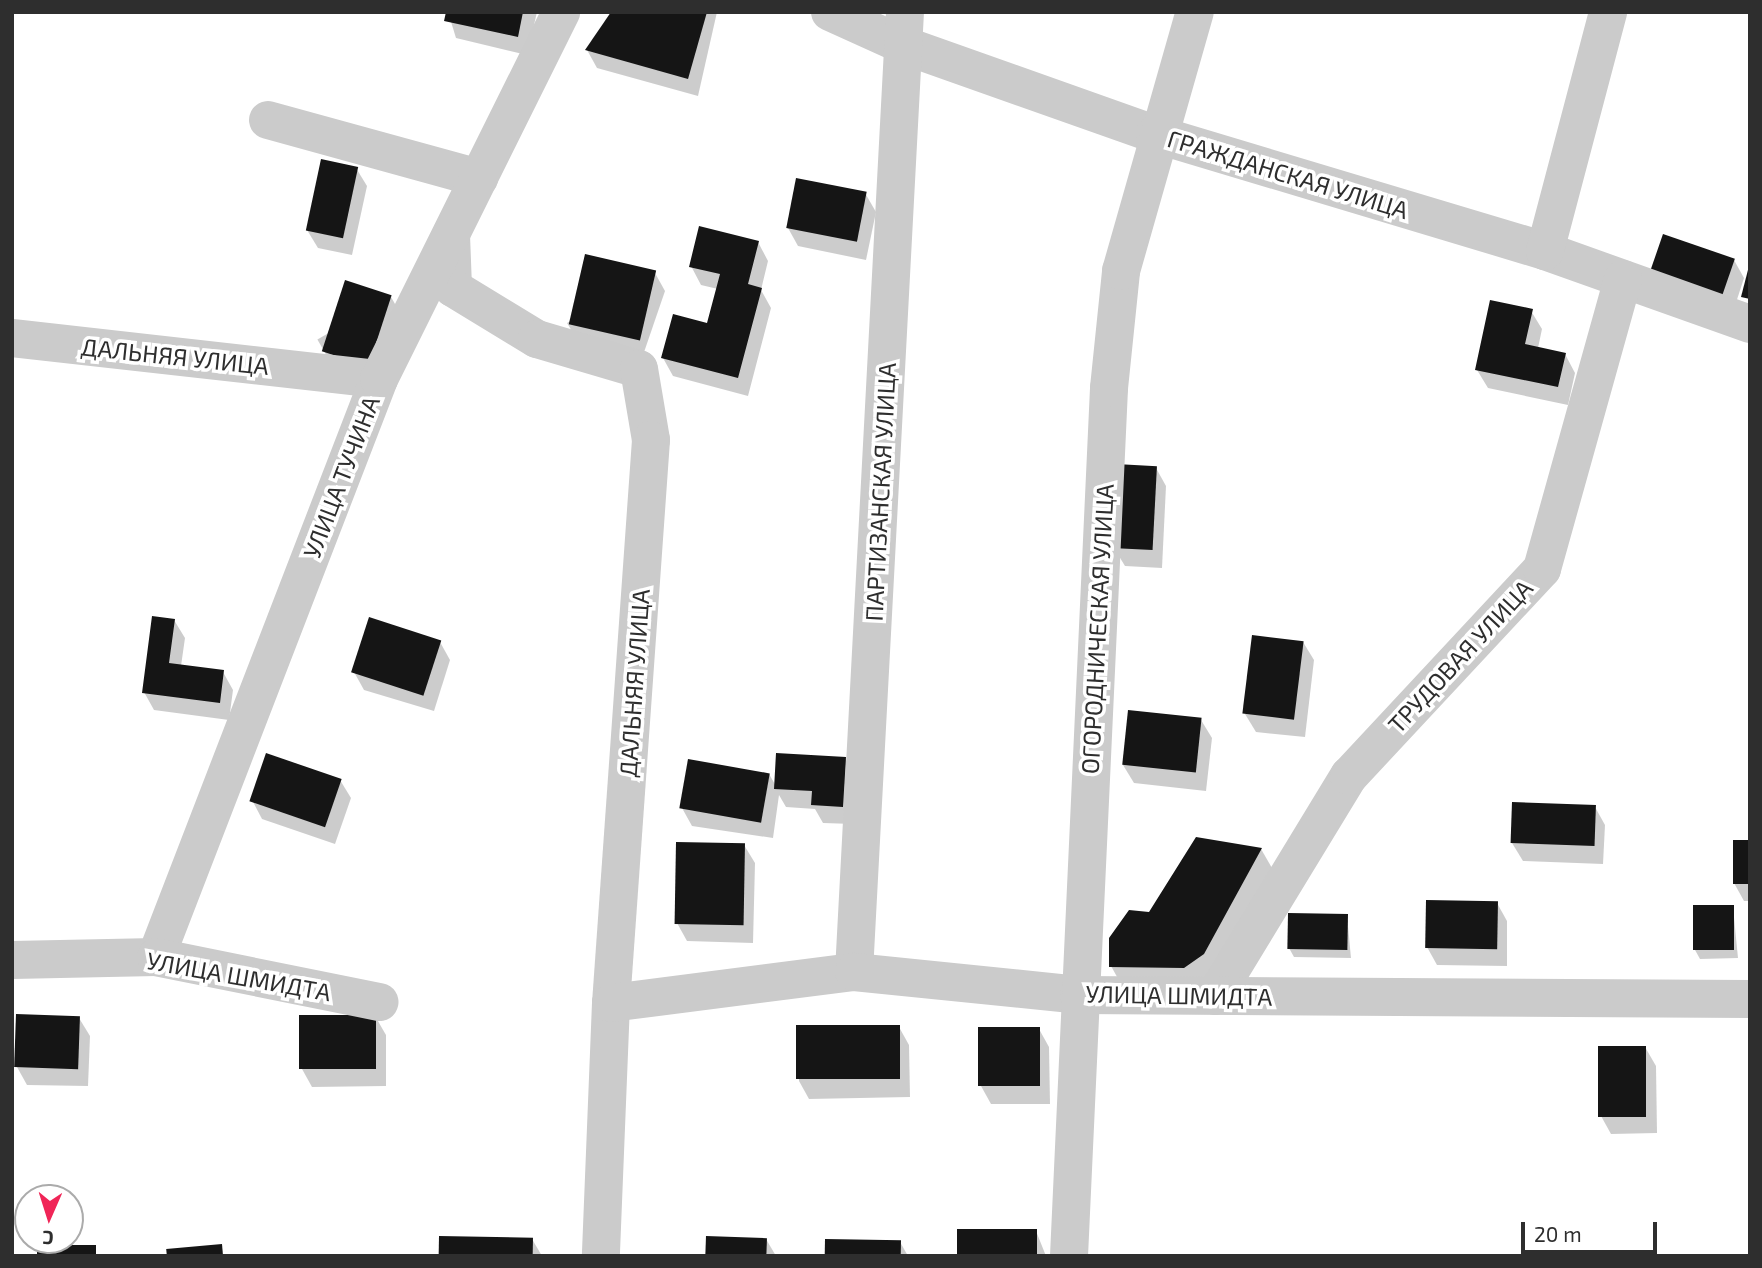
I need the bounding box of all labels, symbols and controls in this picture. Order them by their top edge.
street label: ГРАЖДАНСКАЯ УЛИЦА [1164,124,1412,224]
street label: ДАЛЬНЯЯ УЛИЦА [80,332,270,380]
street label: ПАРТИЗАНСКАЯ УЛИЦА [859,362,901,622]
street label: УЛИЦА ТУЧИНА [297,392,385,562]
street label: ОГОРОДНИЧЕСКАЯ УЛИЦА [1075,483,1119,775]
street label: ТРУДОВАЯ УЛИЦА [1382,573,1538,739]
street label: ДАЛЬНЯЯ УЛИЦА [613,588,655,778]
street label: УЛИЦА ШМИДТА [145,946,333,1006]
street label: УЛИЦА ШМИДТА [1085,979,1273,1011]
north arrow [14,1184,84,1254]
scale bar [1524,1208,1660,1252]
text: 20 m [1534,1221,1582,1246]
text: С [42,1227,54,1250]

